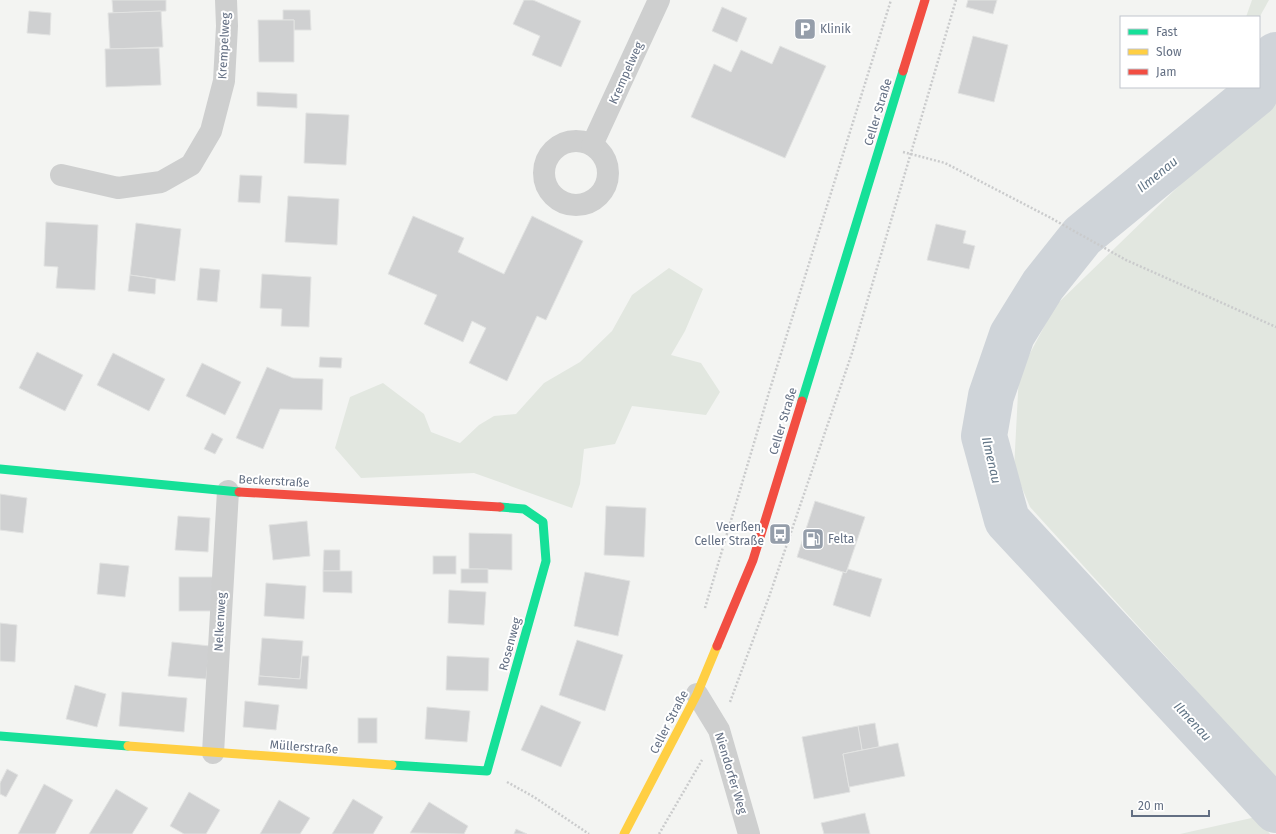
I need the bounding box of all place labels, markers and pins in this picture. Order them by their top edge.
parking icon: Klinik [792,16,818,42]
place label: Klinik [820,22,851,36]
place label: Veerßen, Celler Straße [694,520,764,548]
bus stop icon: Veerßen, Celler Straße [767,521,793,547]
fuel station icon: Felta [800,526,826,552]
place label: Felta [828,532,854,546]

